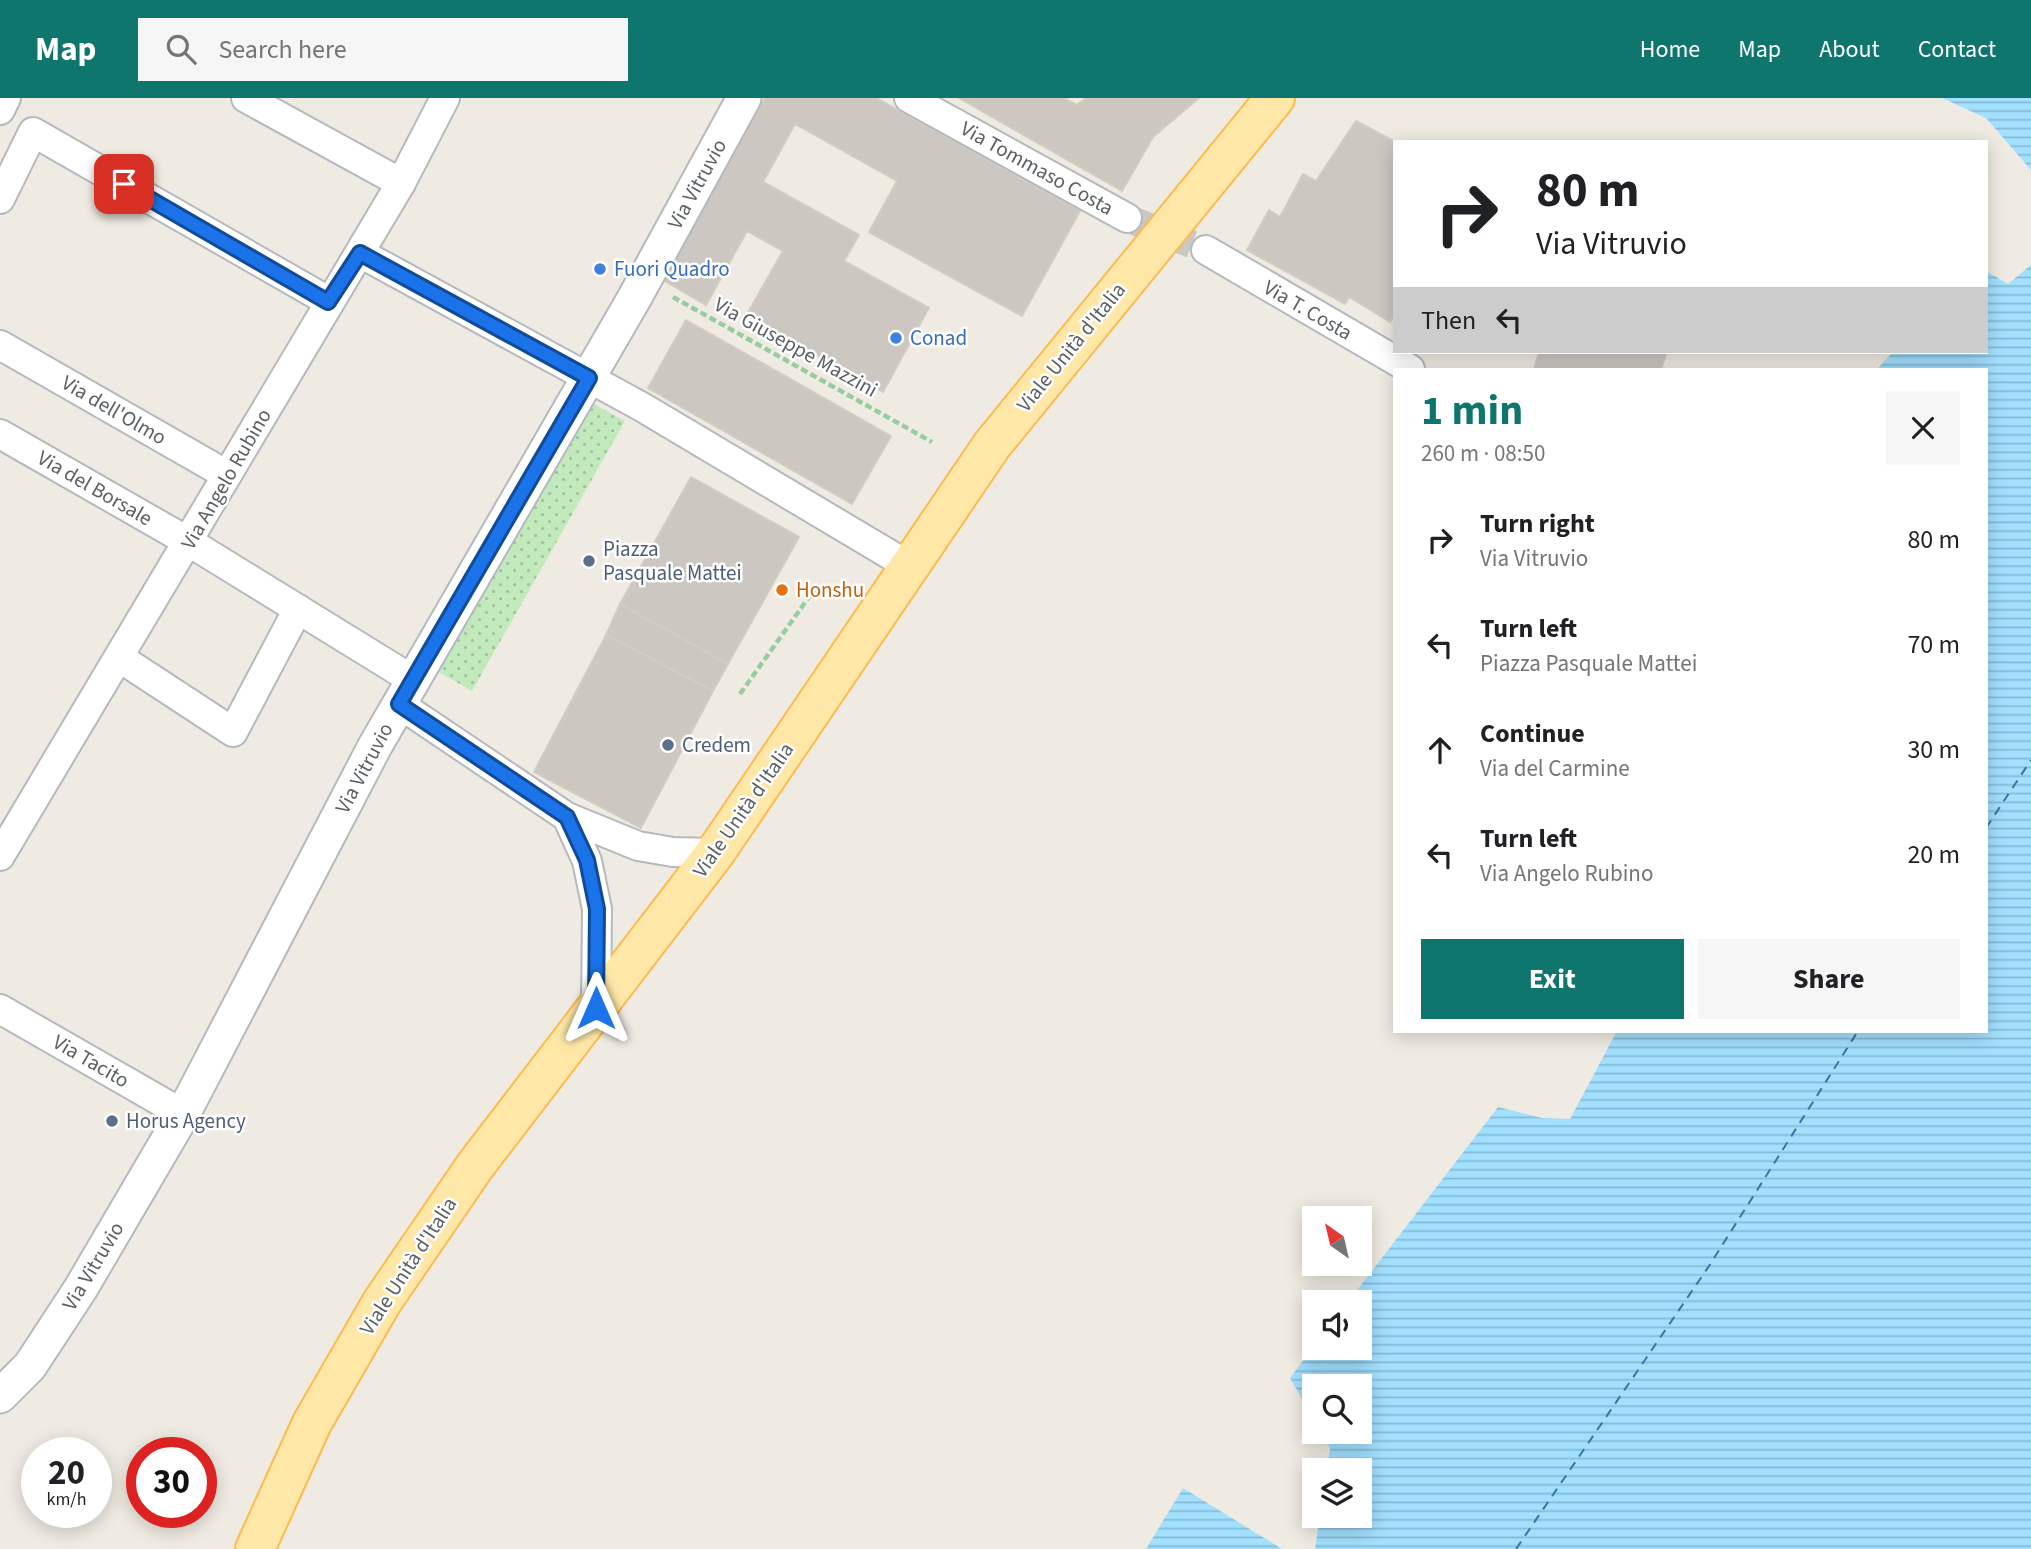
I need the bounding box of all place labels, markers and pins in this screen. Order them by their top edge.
pin [94,154,154,214]
place label: Fuori Quadro [614,254,730,284]
marker: Fuori Quadro [592,261,608,277]
place label: Conad [910,323,967,353]
marker: Conad [888,330,904,346]
place label: Piazza Pasquale Mattei [603,534,742,588]
marker: Piazza Pasquale Mattei [581,553,597,569]
place label: Honshu [796,575,864,605]
marker: Honshu [774,582,790,598]
place label: Credem [682,730,751,760]
marker: Credem [660,737,676,753]
place label: Horus Agency [126,1106,246,1136]
marker: Horus Agency [104,1113,120,1129]

